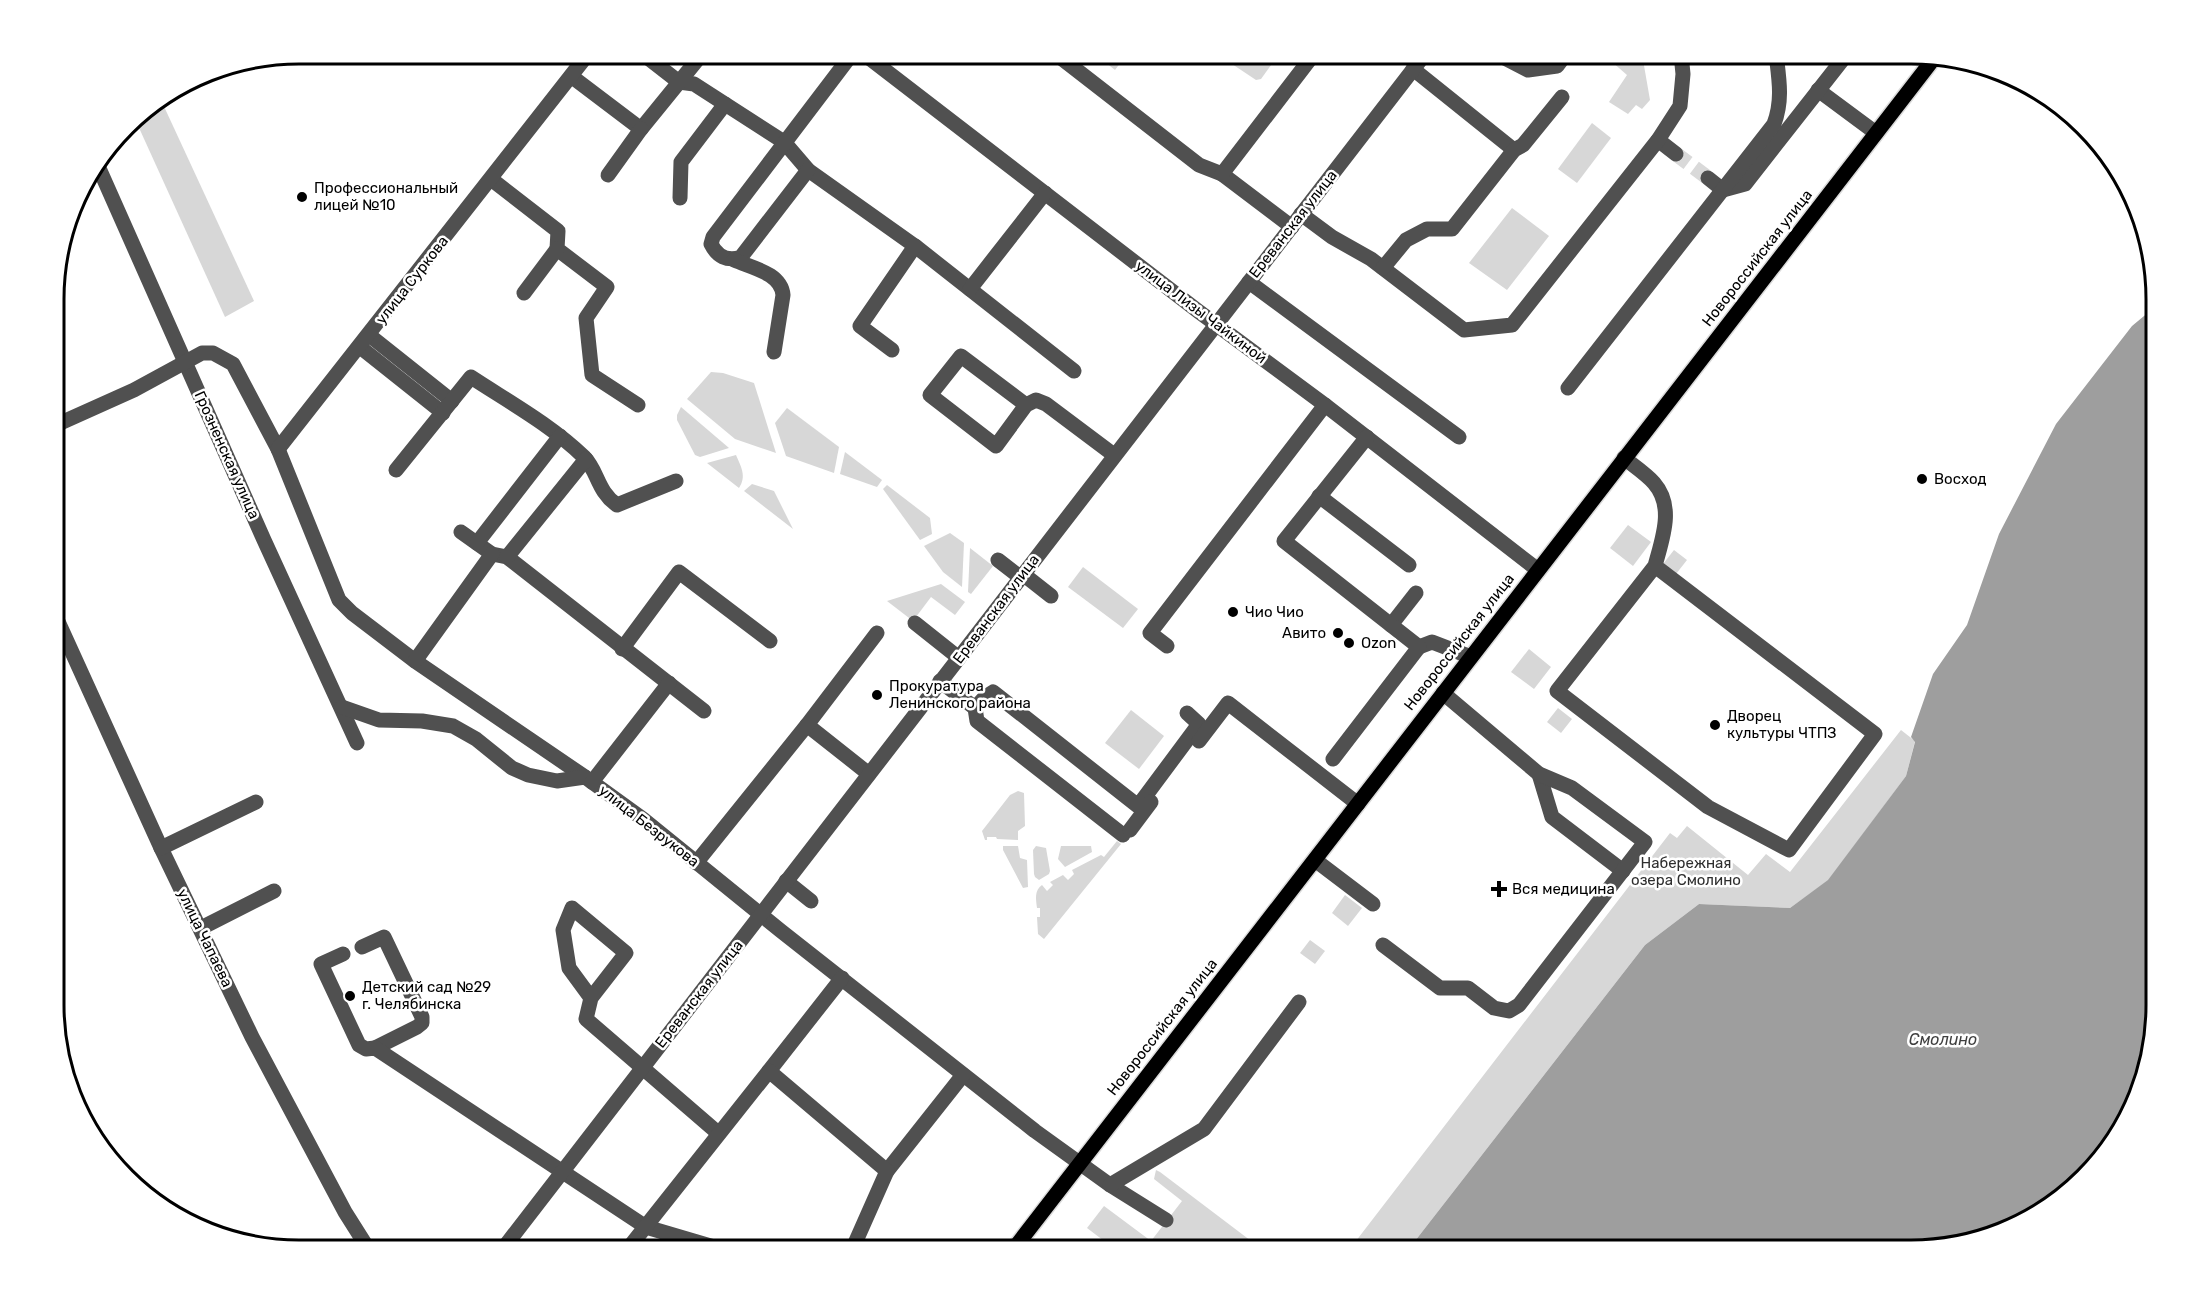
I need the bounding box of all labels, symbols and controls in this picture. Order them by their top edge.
street label: Ереванская улица [1245,167,1341,281]
place label: Профессиональный лицей №10 [314,179,458,214]
street label: Новороссийская улица [1698,186,1816,330]
marker: Профессиональный лицей №10 [295,190,309,204]
street label: улица Суркова [372,232,452,328]
street label: улица Лизы Чайкиной [1132,257,1270,367]
street label: Грозненская улица [191,388,263,522]
place label: Восход [1934,470,1987,488]
marker: Восход [1915,472,1929,486]
street label: Ереванская улица [949,551,1043,667]
street label: Новороссийская улица [1400,570,1518,714]
place label: Чио Чио [1245,603,1304,621]
marker: Чио Чио [1226,605,1240,619]
place label: Авито [1282,624,1326,642]
marker: Авито [1331,626,1345,640]
place label: Ozon [1361,634,1396,652]
marker: Ozon [1342,636,1356,650]
place label: Прокуратура Ленинского района [889,677,1031,712]
marker: Прокуратура Ленинского района [870,688,884,702]
place label: Дворец культуры ЧТПЗ [1727,707,1837,742]
marker: Дворец культуры ЧТПЗ [1708,718,1722,732]
street label: улица Безрукова [595,781,703,871]
park label: Набережная озера Смолино [1631,854,1741,889]
marker: Вся медицина [1490,880,1508,898]
place label: Вся медицина [1512,880,1615,898]
street label: улица Чапаева [173,886,237,990]
street label: Ереванская улица [651,937,747,1051]
street label: Новороссийская улица [1103,955,1221,1099]
place label: Детский сад №29 г. Челябинска [362,978,491,1013]
marker: Детский сад №29 г. Челябинска [343,989,357,1003]
water label: Смолино [1909,1030,1977,1049]

